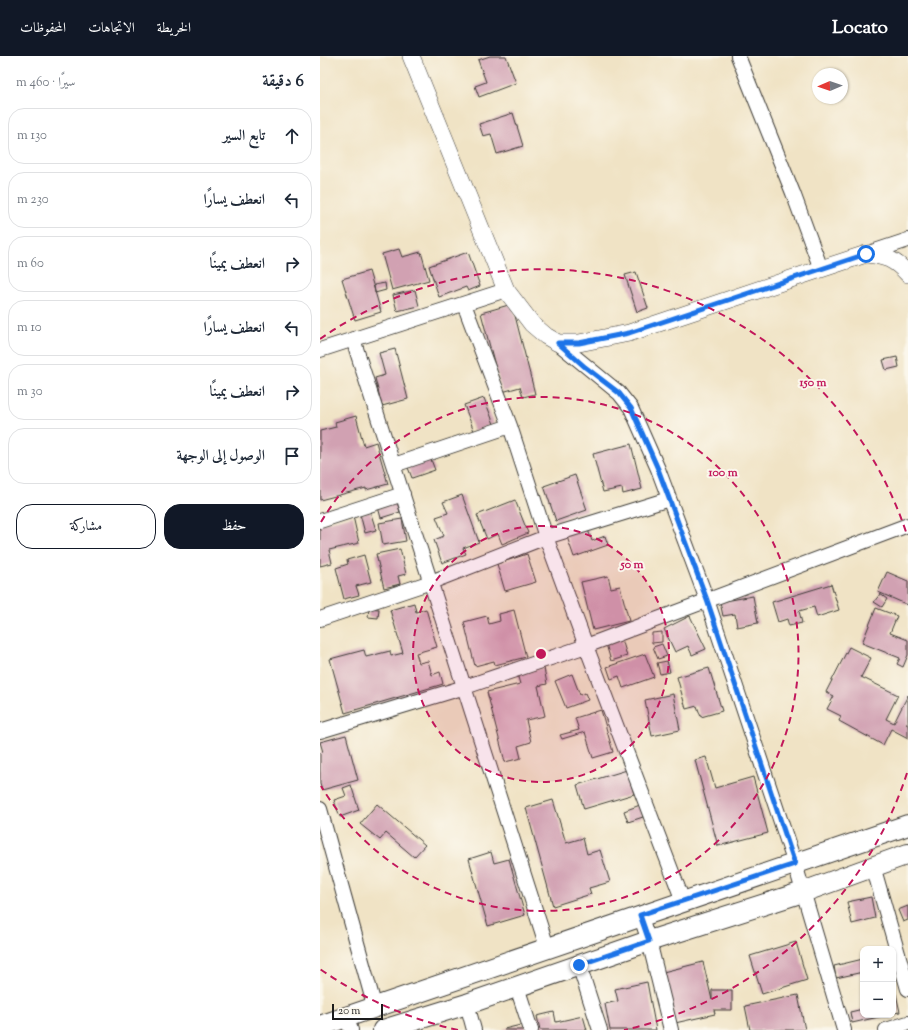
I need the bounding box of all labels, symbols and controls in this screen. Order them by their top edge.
text: Locato [832,15,888,42]
text: المحفوظات [20,19,66,39]
text: الاتجاهات [88,19,135,39]
text: الخريطة [157,19,191,39]
north arrow [812,68,848,104]
text: 6 دقيقة [262,70,304,94]
text: سيرًا · 460 m [16,74,75,92]
icon: ahead [281,125,303,147]
text: تابع السير [223,126,265,147]
text: 130 m [17,127,47,145]
icon: left [281,189,303,211]
text: انعطف يسارًا [204,190,265,211]
text: 230 m [17,191,49,209]
route start [857,245,875,263]
icon: right [281,253,303,275]
text: انعطف يمينًا [210,254,265,275]
text: 60 m [17,255,44,273]
icon: left [281,317,303,339]
text: انعطف يسارًا [204,318,265,339]
text: 10 m [17,319,42,337]
text: 150 m [798,374,827,392]
icon: right [281,381,303,403]
text: انعطف يمينًا [210,382,265,403]
text: 30 m [17,383,43,401]
icon: arrive [281,445,303,467]
text: الوصول إلى الوجهة [176,446,265,467]
text: 100 m [707,464,738,482]
button: مشاركة [16,504,156,549]
button: حفظ [164,504,304,549]
text: 50 m [620,556,644,574]
centre of rings [534,647,548,661]
map controls [860,946,896,1018]
button: + [860,946,896,982]
route end [570,956,588,974]
button: − [860,982,896,1018]
scale bar [332,1002,383,1021]
text: 20 m [338,1003,360,1019]

